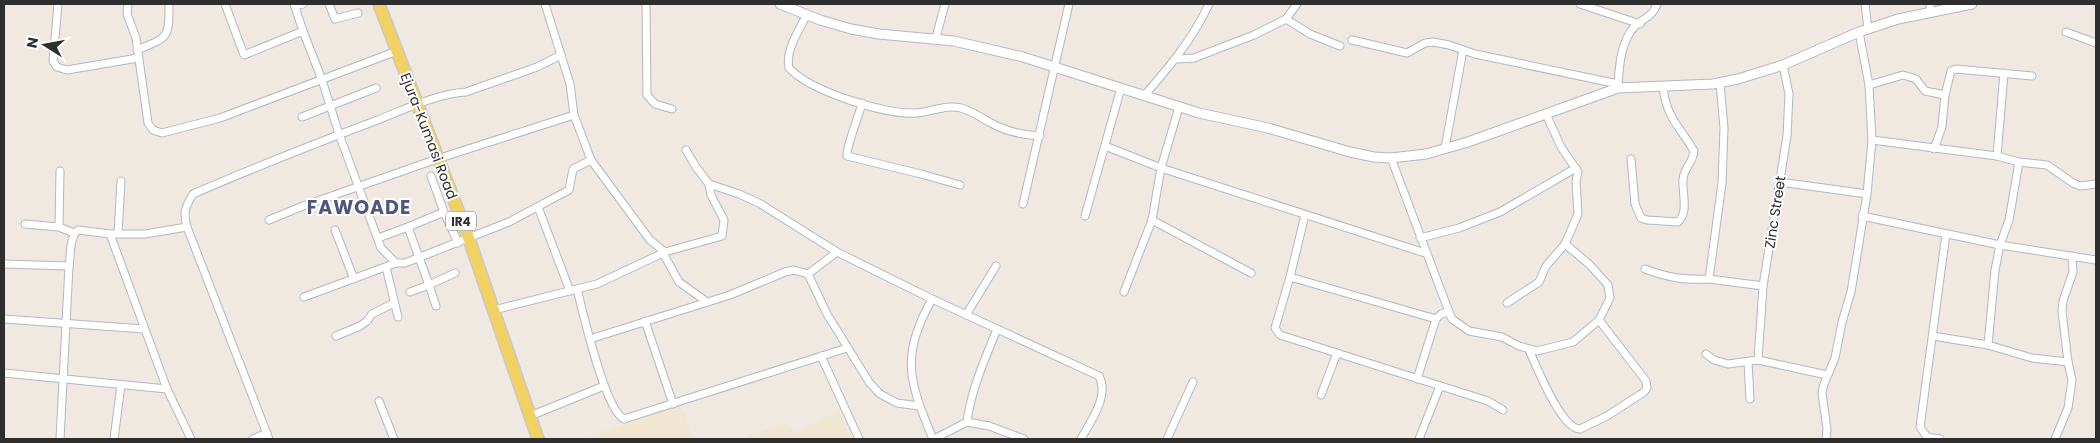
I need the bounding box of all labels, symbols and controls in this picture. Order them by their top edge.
north arrow [20,20,70,70]
text: N [21,35,43,50]
street label: Ejura-Kumasi Road [396,70,462,202]
street label: Zinc Street [1759,174,1791,250]
district label: FAWOADE [307,194,411,221]
road number: IR4 [446,212,476,230]

